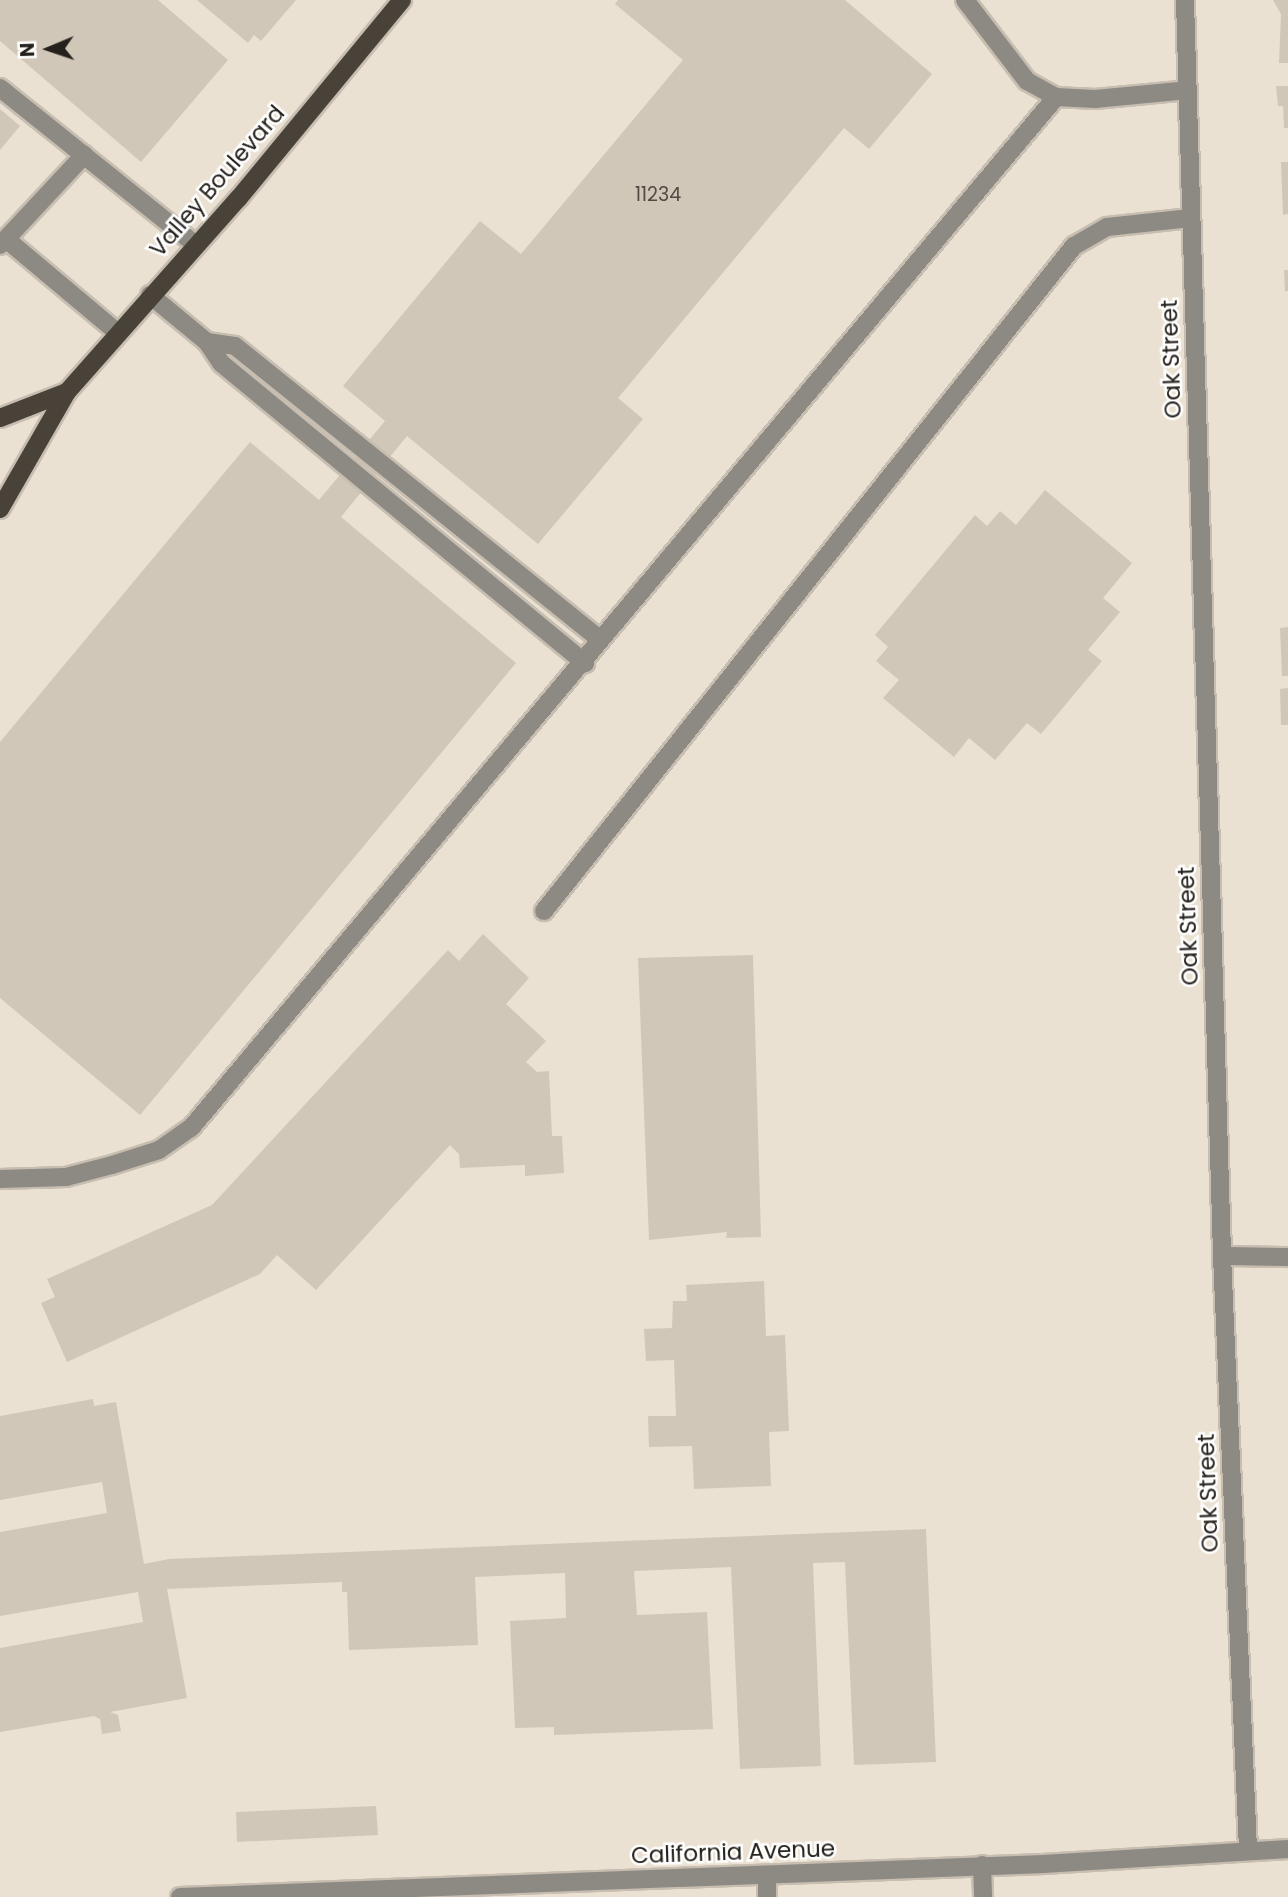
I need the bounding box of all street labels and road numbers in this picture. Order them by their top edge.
street label: Valley Boulevard [144,100,290,262]
street label: Oak Street [1155,299,1187,419]
street label: Oak Street [1172,866,1204,986]
street label: Oak Street [1192,1433,1224,1553]
street label: California Avenue [631,1835,835,1869]

